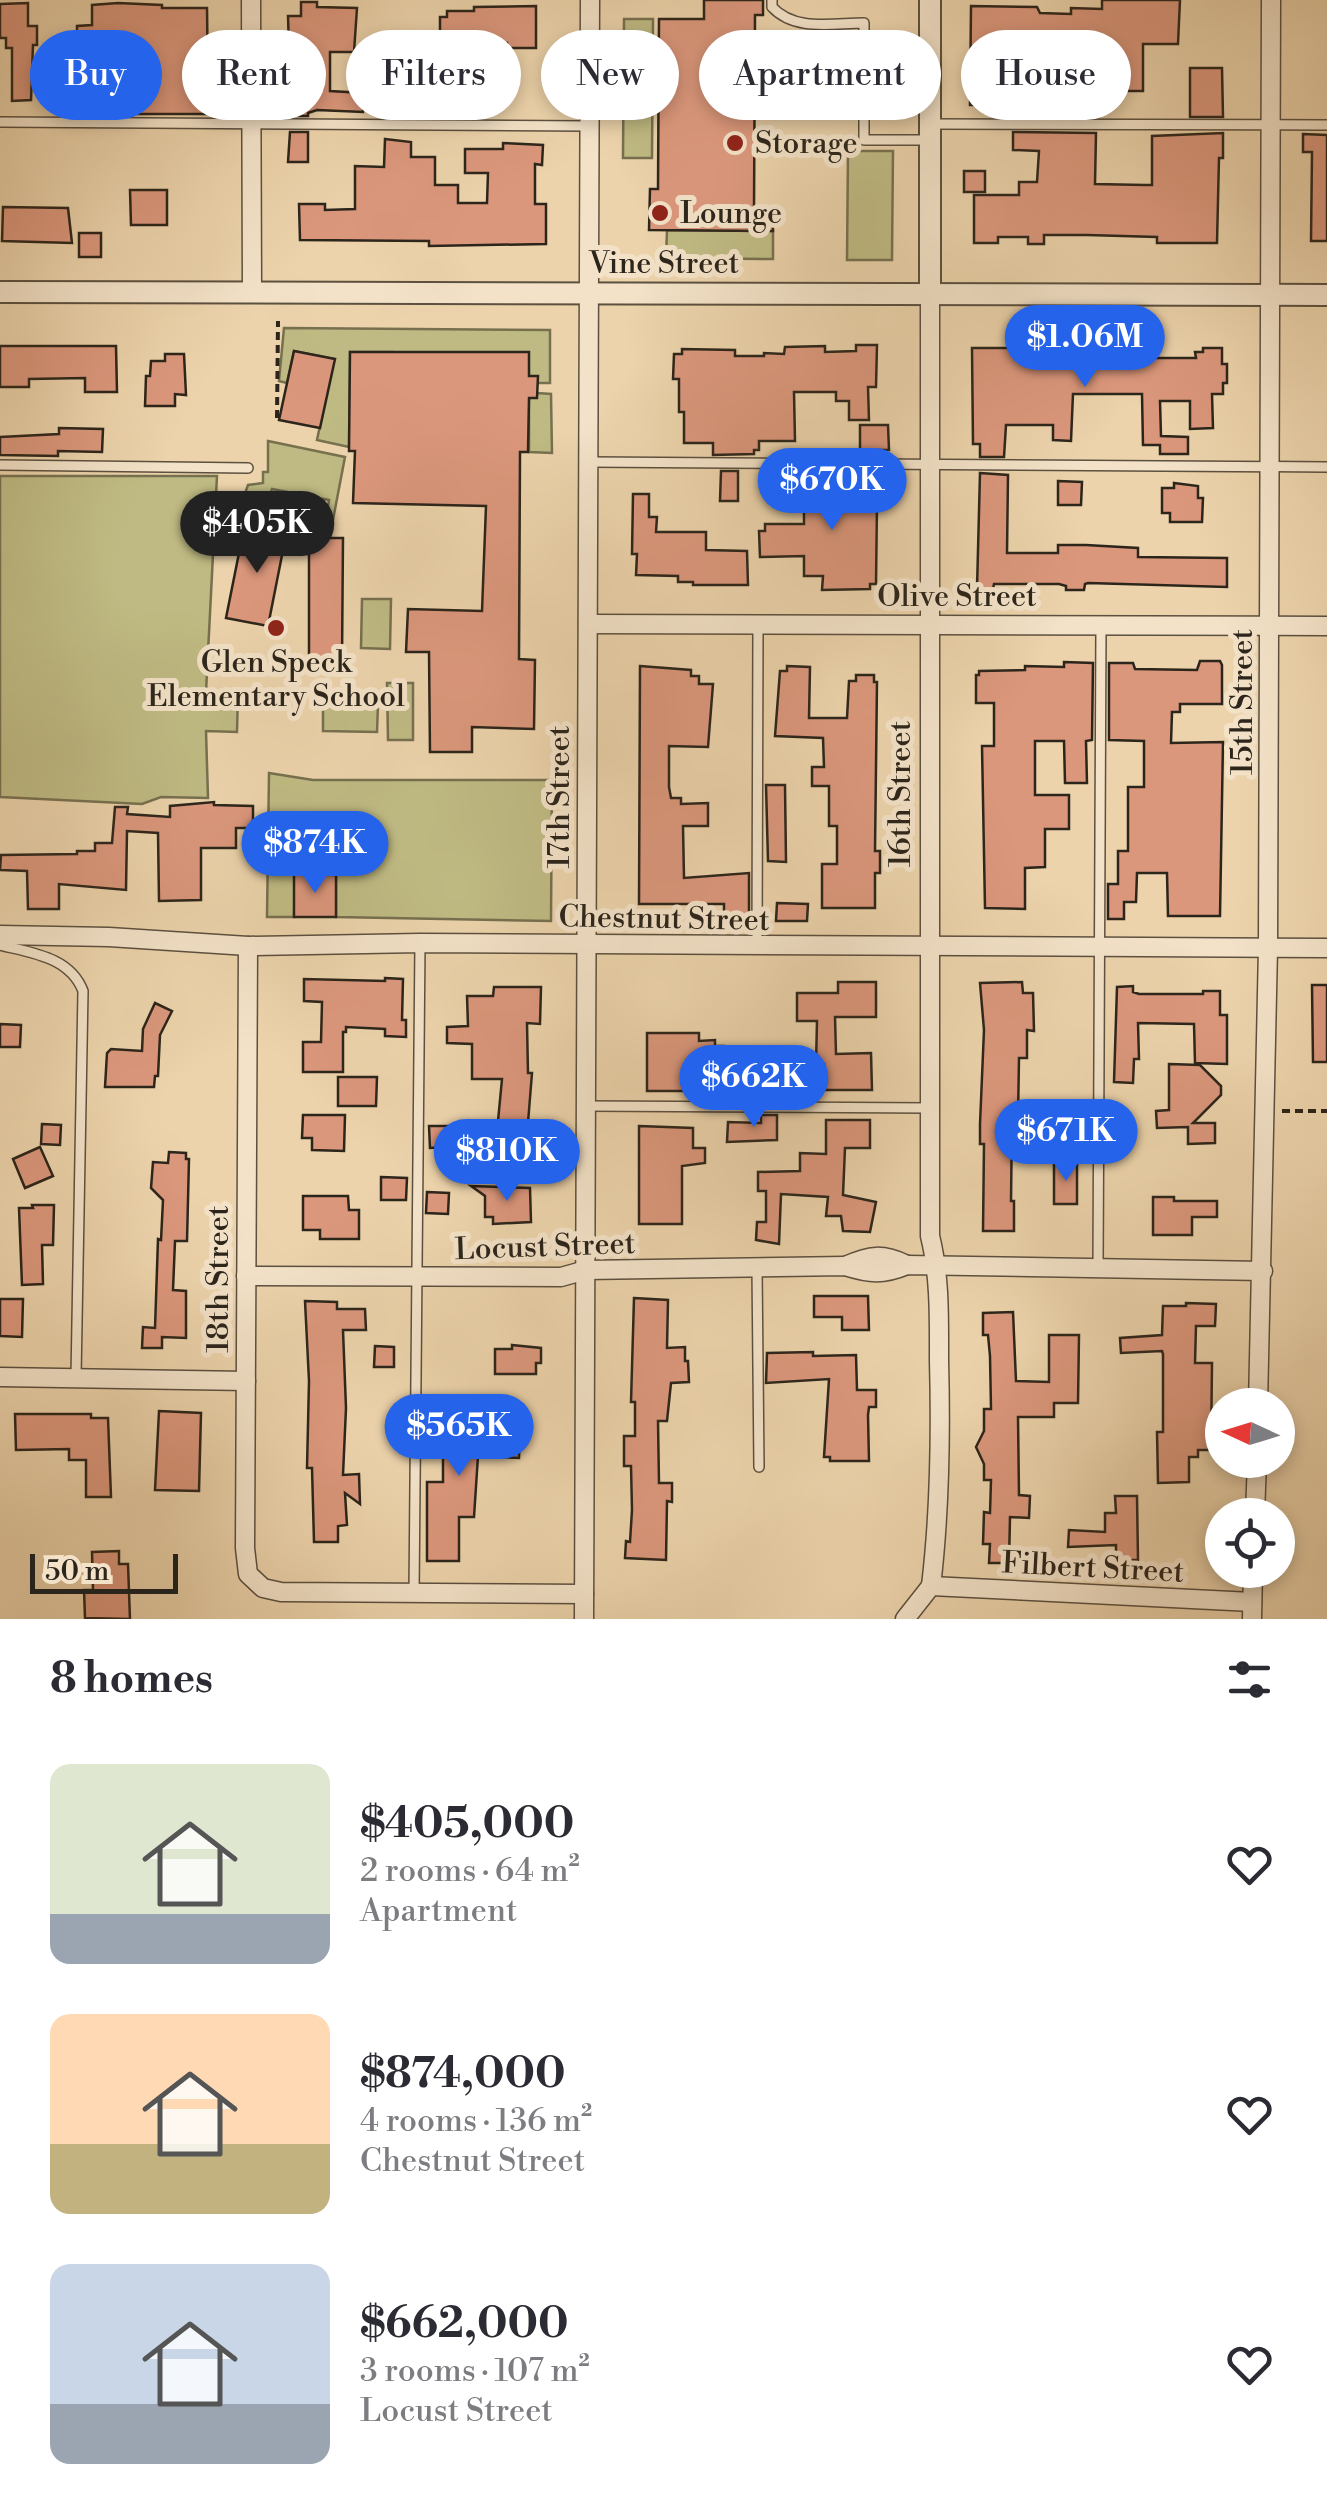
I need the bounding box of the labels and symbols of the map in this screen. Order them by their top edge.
place label: Storage [755,125,858,163]
marker: Storage [724,132,746,154]
place label: Lounge [680,195,782,233]
marker: Lounge [649,202,671,224]
street label: Vine Street [588,245,740,283]
pin: $1.06M [1004,305,1166,390]
pin: $670K [762,448,902,533]
pin: $405K [187,491,327,576]
street label: Olive Street [877,578,1037,616]
marker: Glen Speck Elementary School [265,617,287,639]
street label: 15th Street [1224,629,1262,775]
place label: Glen Speck Elementary School [147,644,405,716]
street label: 16th Street [882,720,920,867]
street label: 17th Street [541,725,579,869]
pin: $874K [245,811,385,896]
street label: Chestnut Street [558,898,770,940]
pin: $662K [684,1045,824,1130]
pin: $671K [996,1099,1136,1184]
pin: $810K [437,1119,577,1204]
street label: 18th Street [200,1205,238,1353]
street label: Locust Street [454,1225,636,1269]
north arrow [1205,1388,1295,1478]
pin: $565K [389,1394,529,1479]
street label: Filbert Street [1001,1544,1185,1592]
scale bar [30,1549,178,1594]

